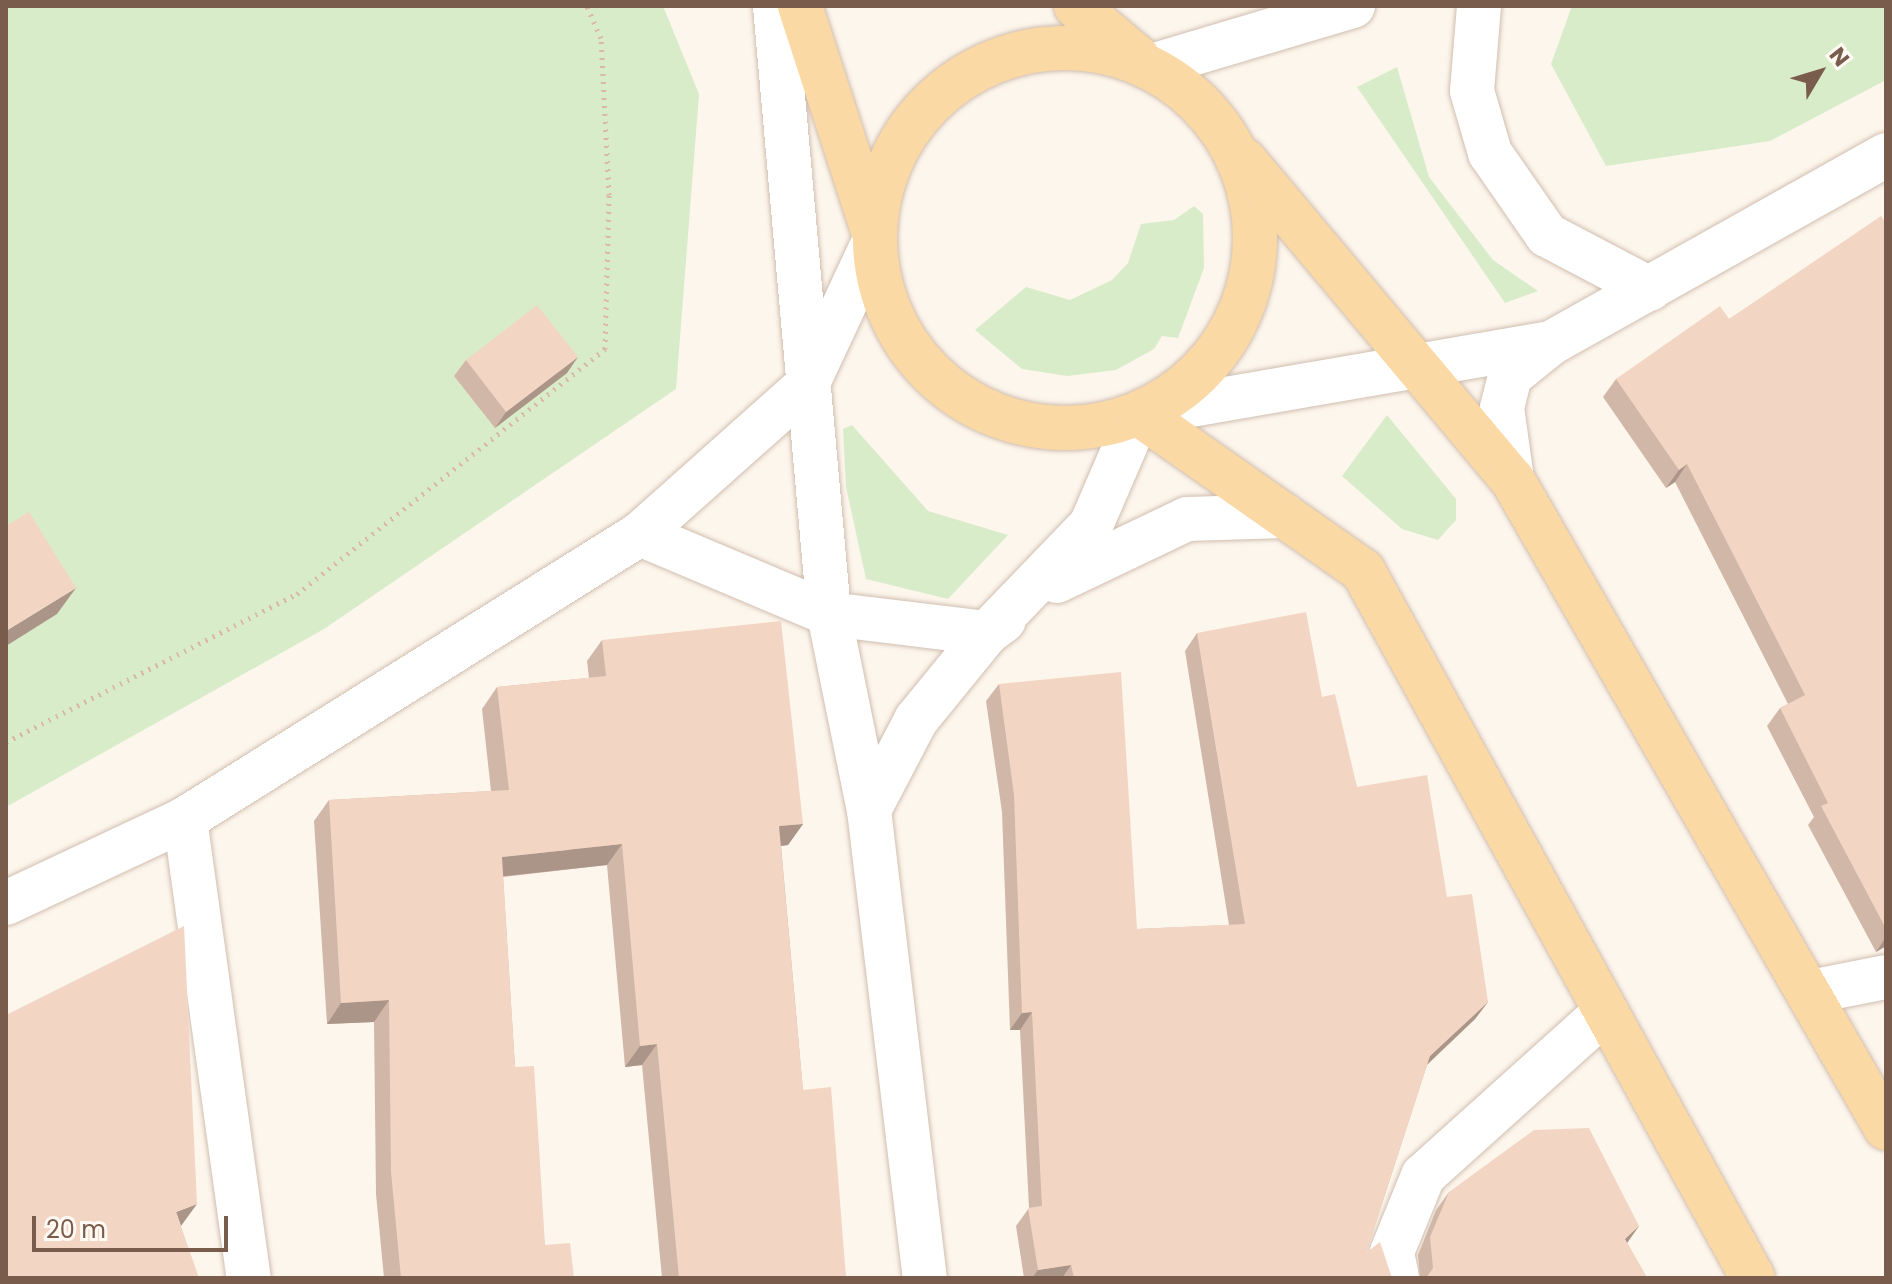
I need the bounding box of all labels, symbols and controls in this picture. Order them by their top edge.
north arrow [1780,32,1860,112]
text: N [1822,41,1857,73]
scale bar [36,1200,232,1250]
text: 20 m [46,1213,106,1246]

